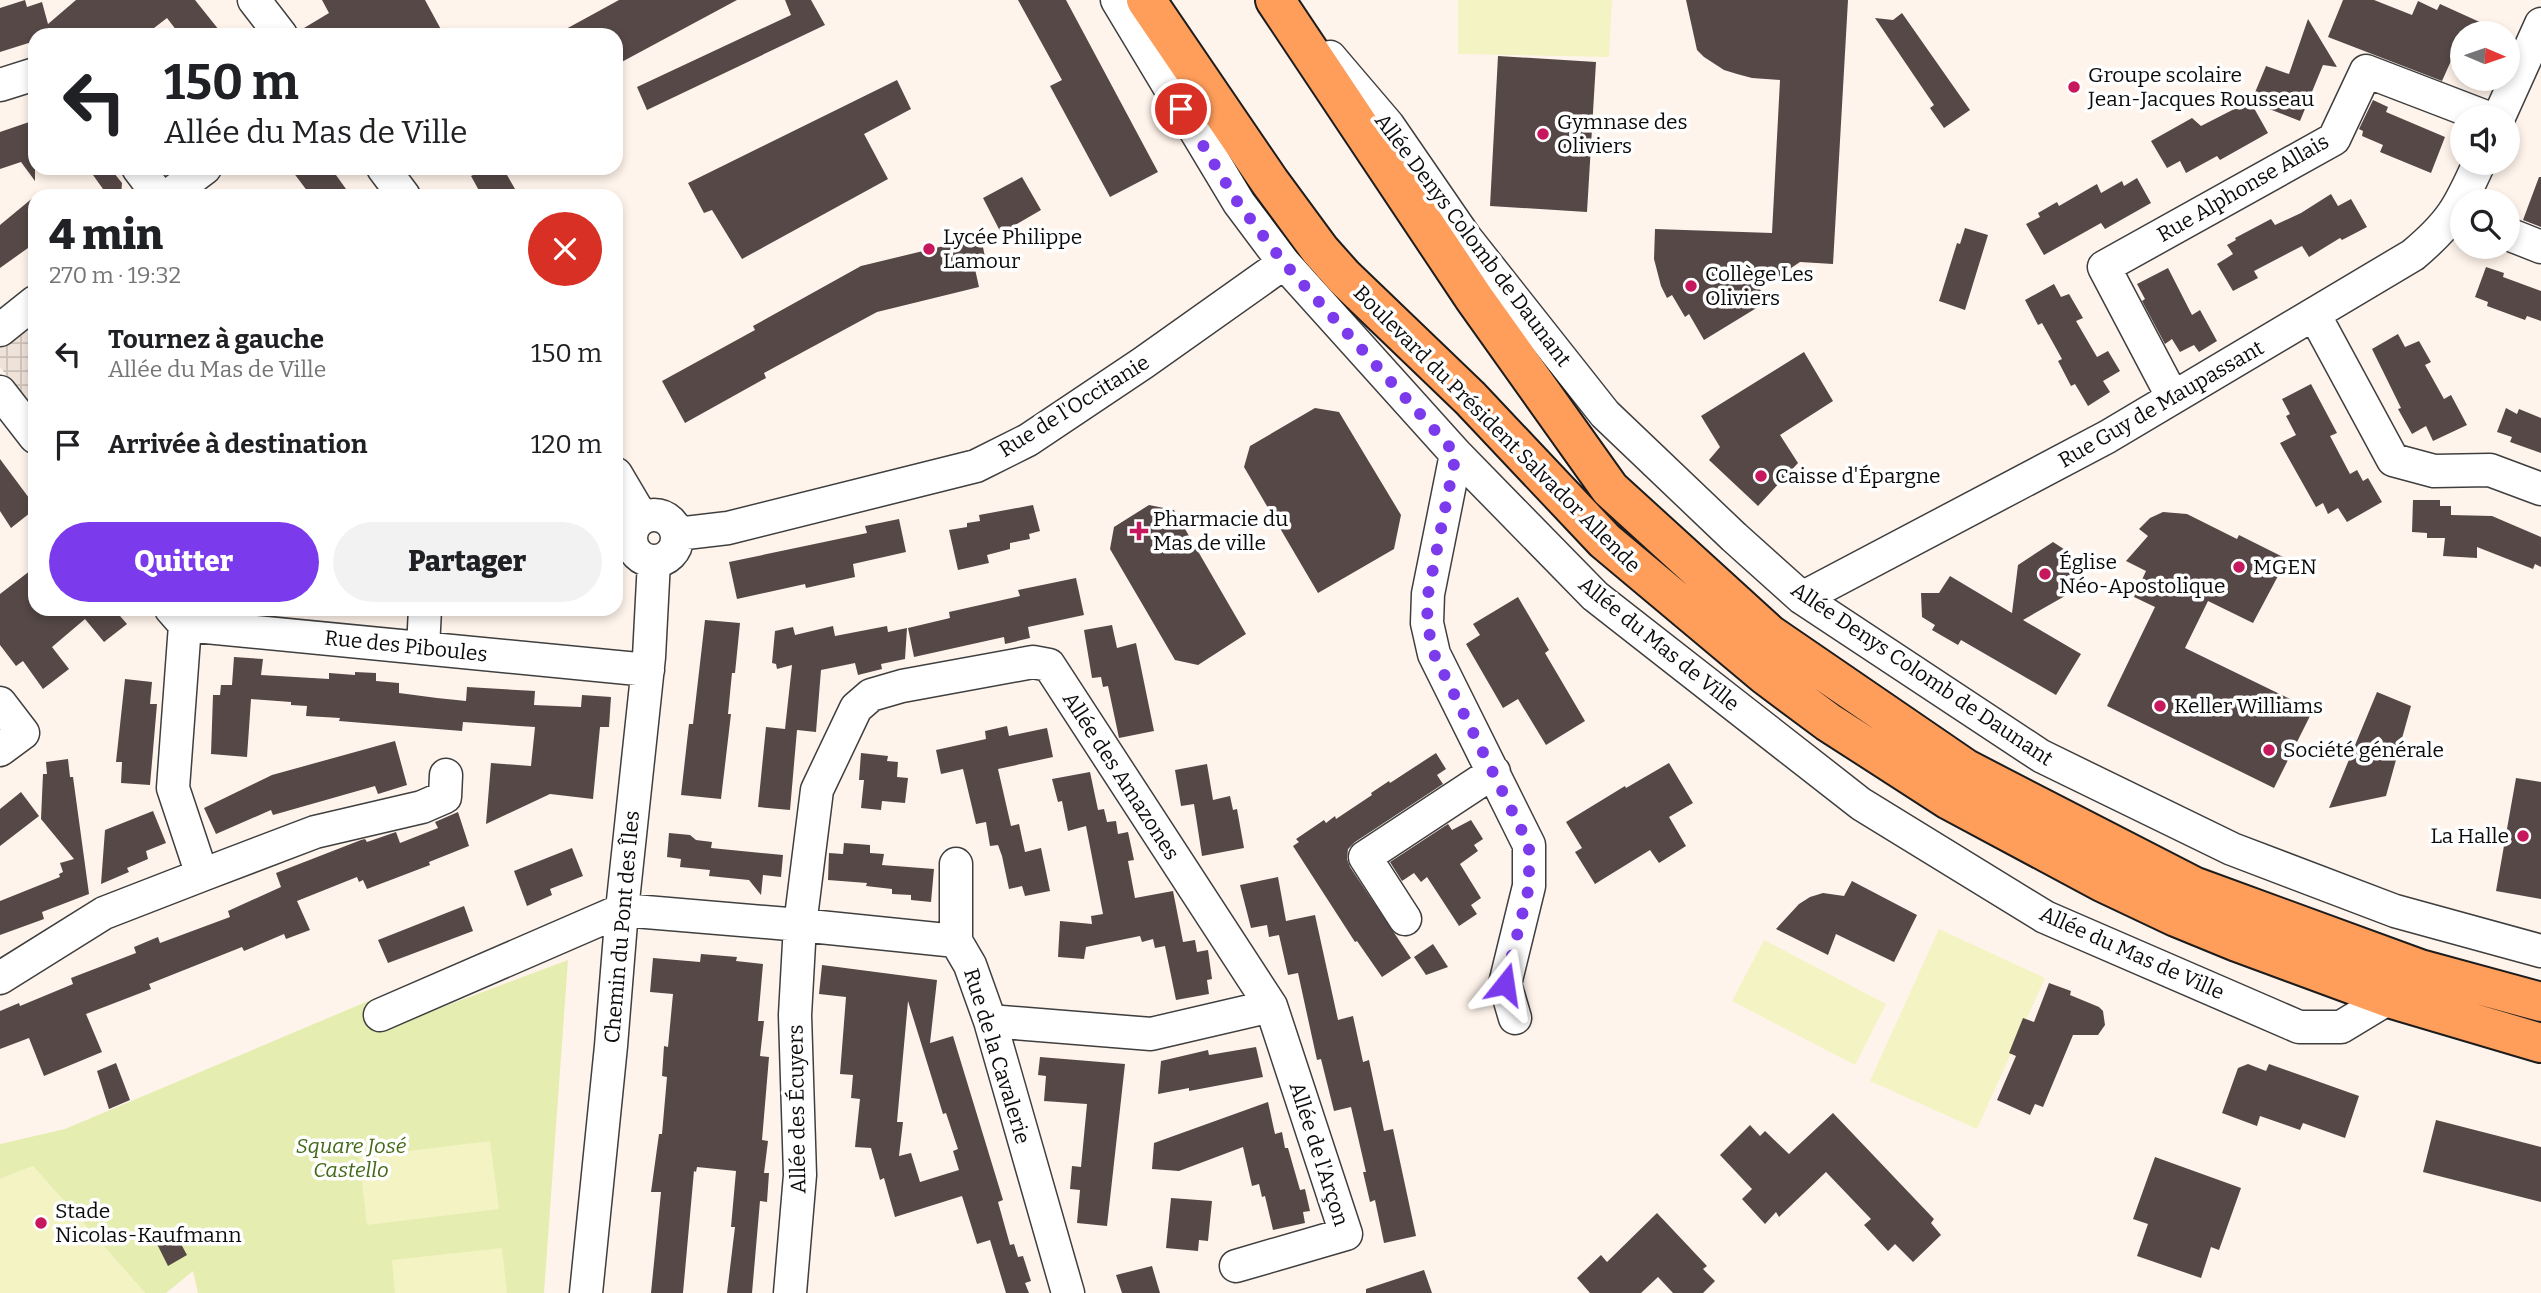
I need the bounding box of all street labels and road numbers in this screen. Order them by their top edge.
street label: Allée Denys Colomb de Daunant [1369,108,1577,372]
street label: Rue Alphonse Allais [2153,128,2333,248]
street label: Boulevard du Président Salvador Allende [1348,280,1646,578]
street label: Rue Guy de Maupassant [2054,334,2269,473]
street label: Rue de l'Occitanie [994,349,1154,463]
street label: Allée du Mas de Ville [1573,571,1745,717]
street label: Allée Denys Colomb de Daunant [1786,576,2058,772]
street label: Rue des Piboules [323,625,489,667]
street label: Allée des Amazones [1057,687,1185,865]
street label: Chemin du Pont des Îles [599,810,645,1044]
street label: Allée du Mas de Ville [2036,901,2228,1005]
street label: Rue de la Cavalerie [958,965,1036,1147]
street label: Allée des Écuyers [783,1024,811,1194]
street label: Allée de l'Arçon [1284,1079,1354,1229]

